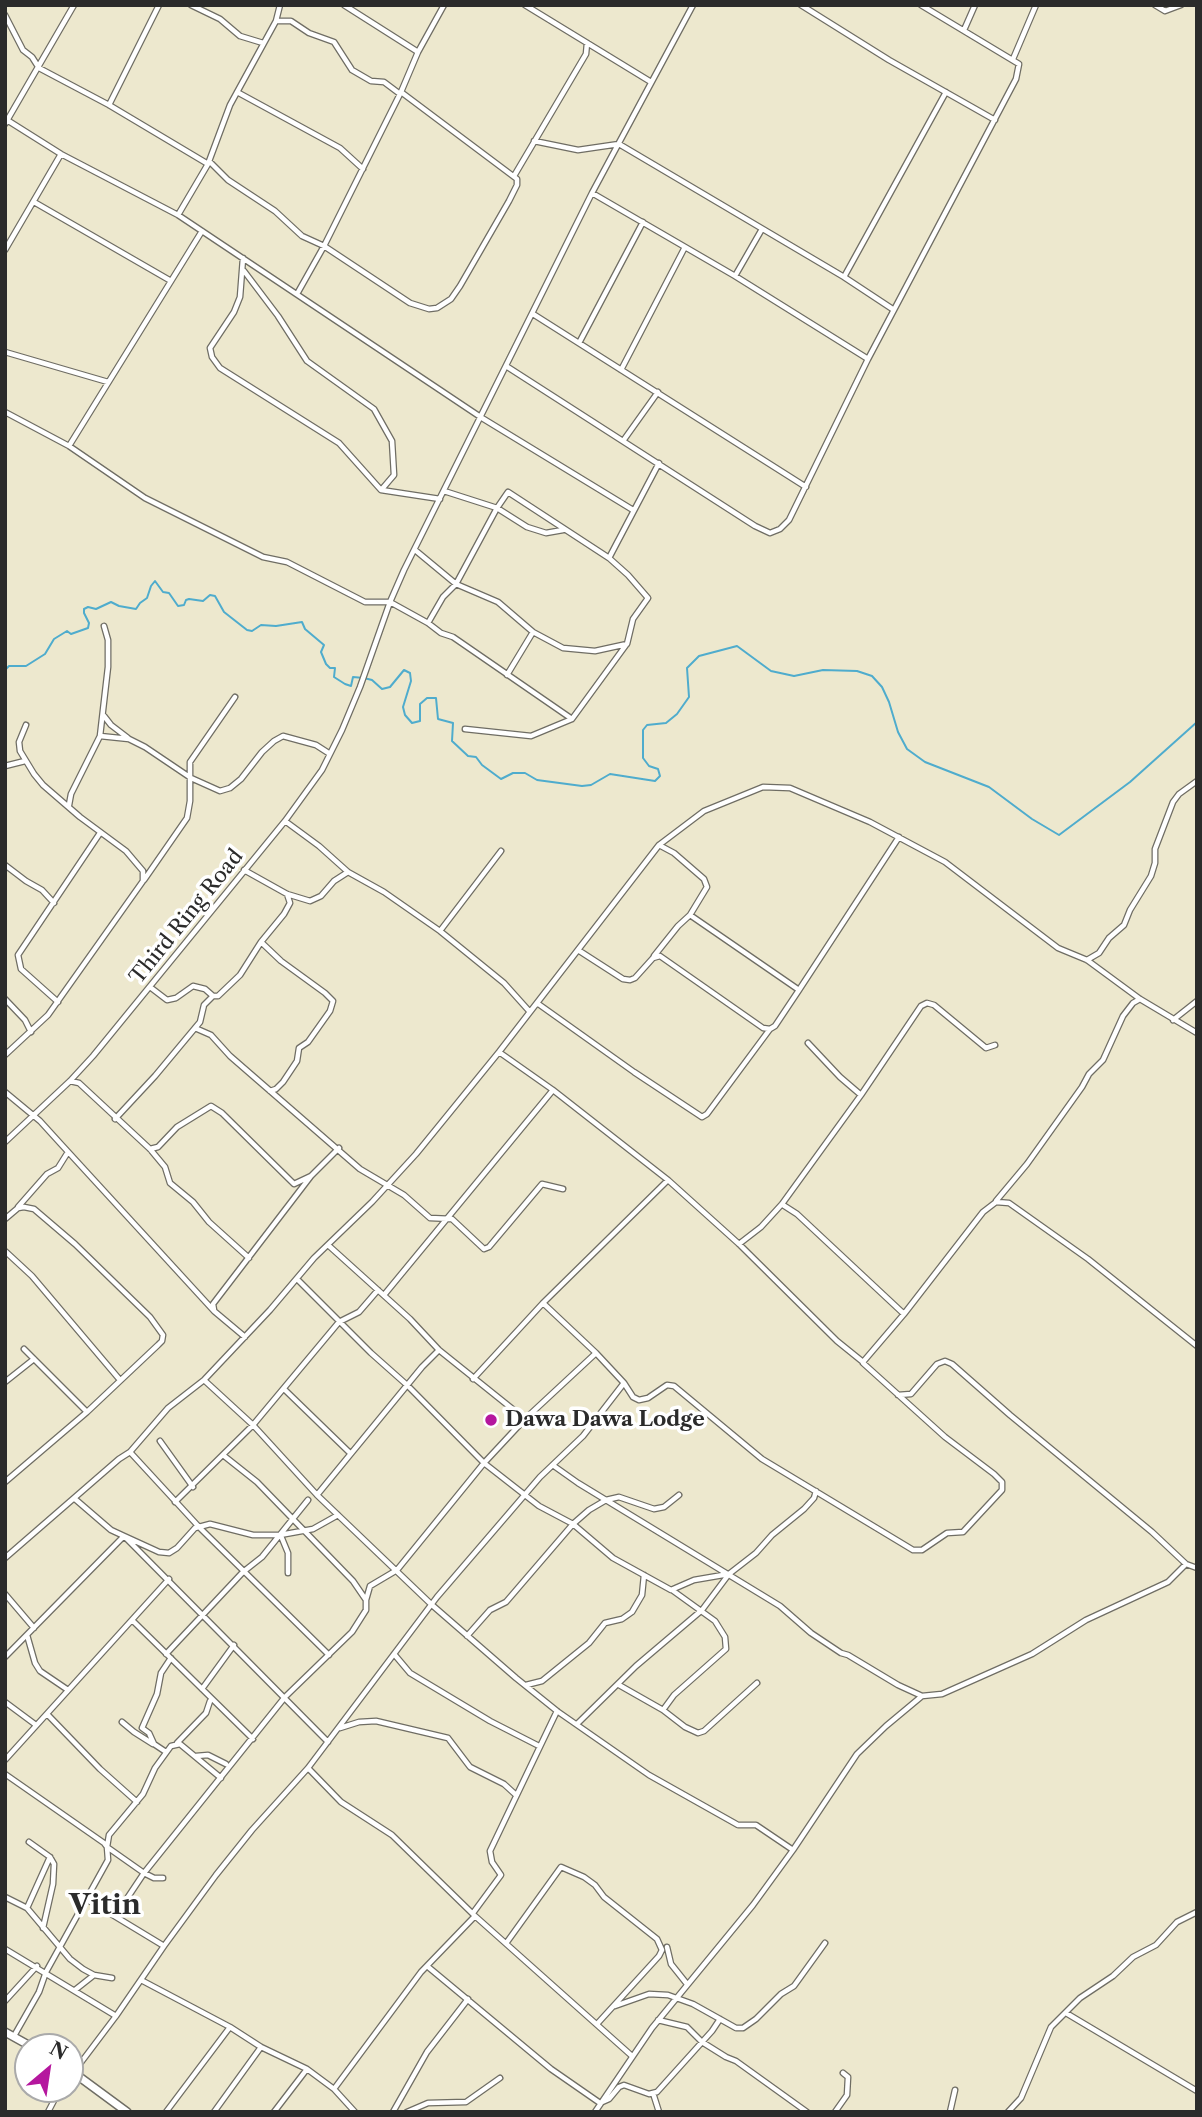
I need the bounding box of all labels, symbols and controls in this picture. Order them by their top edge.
street label: Third Ring Road [125,845,249,989]
place label: Dawa Dawa Lodge [505,1407,705,1433]
marker: Dawa Dawa Lodge [483,1412,499,1428]
district label: Vitin [69,1889,141,1923]
north arrow [14,2033,84,2103]
text: N [46,2037,71,2065]

